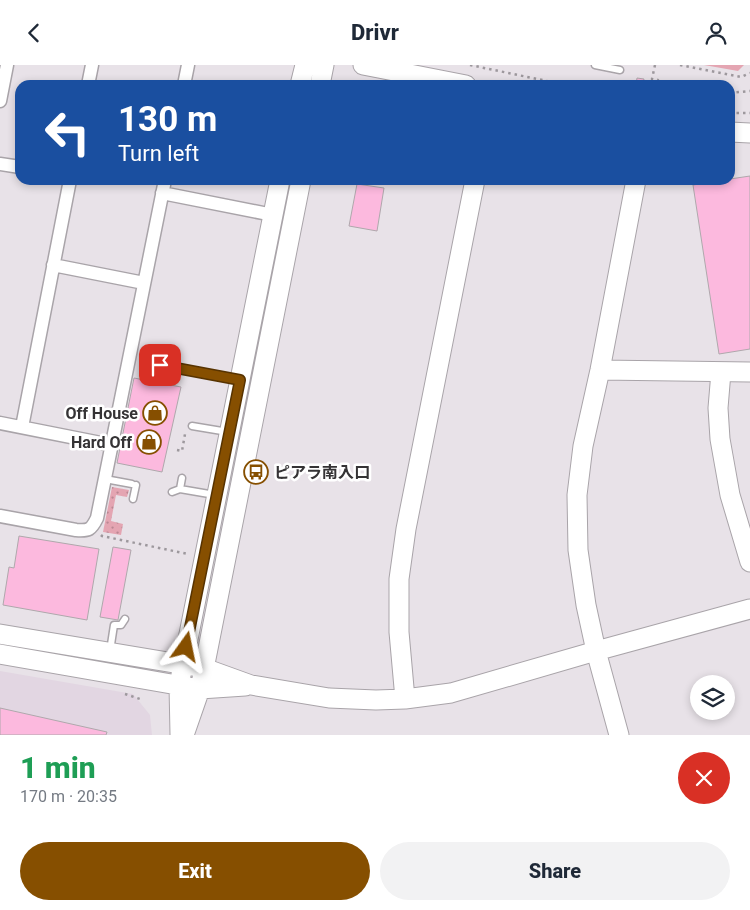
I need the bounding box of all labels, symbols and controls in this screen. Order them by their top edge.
icon: back [20,19,48,47]
icon: person [702,19,730,47]
text: Drivr [351,20,399,45]
text: 130 m [118,99,217,140]
icon: left [35,100,100,165]
text: Turn left [118,141,199,166]
pin [139,344,181,386]
icon: arrive [146,351,174,379]
shop icon: Off House [142,400,168,426]
place label: Off House [65,404,138,423]
shop icon: Hard Off [136,429,162,455]
place label: Hard Off [71,433,132,452]
bus stop icon: ピアラ南入口 [243,459,269,485]
place label: ピアラ南入口 [274,463,370,482]
position arrow [159,620,211,672]
map controls [690,675,735,720]
button: layers [690,675,735,720]
text: 1 min [20,750,96,785]
button: close [678,752,730,804]
text: 170 m · 20:35 [20,787,117,806]
button: Exit [20,842,370,900]
button: Share [380,842,730,900]

